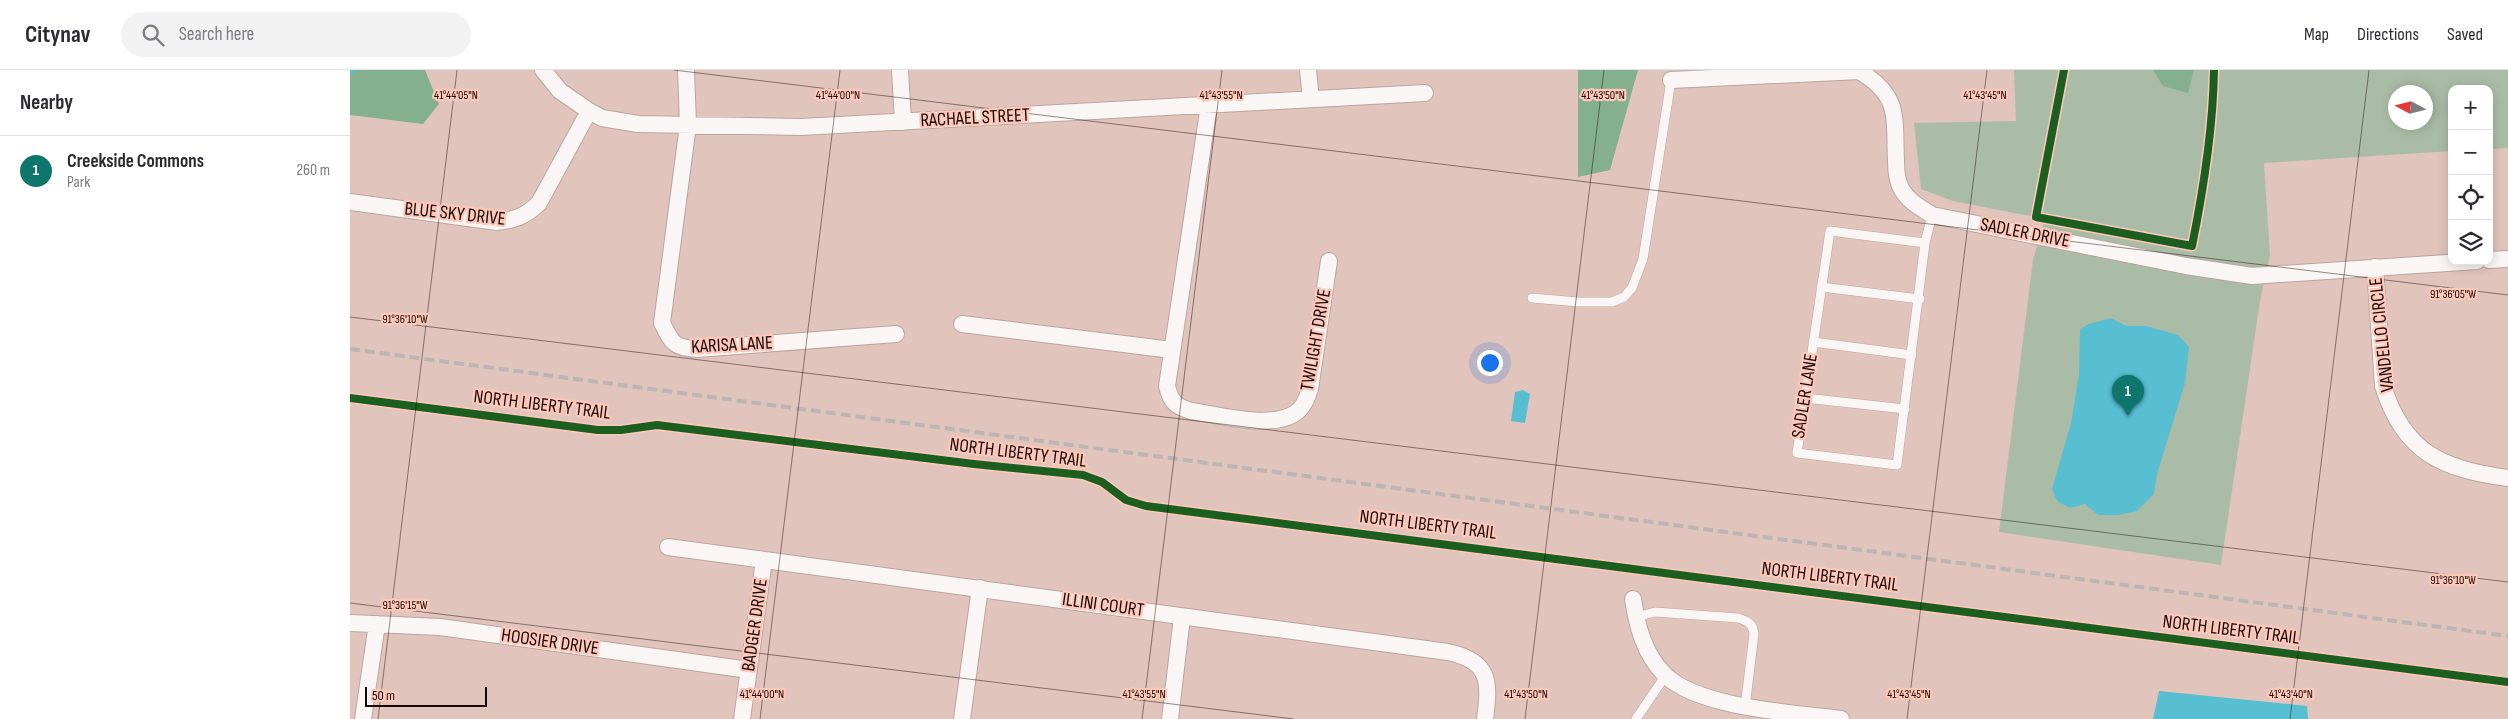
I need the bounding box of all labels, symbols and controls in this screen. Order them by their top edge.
search box [121,12,471,57]
text: Citynav [25,20,91,49]
icon: search [139,21,167,49]
text: Search here [179,23,254,46]
text: Map [2304,24,2329,45]
text: Directions [2357,24,2419,45]
text: Saved [2447,24,2483,45]
north arrow [2388,85,2433,130]
map controls [2448,85,2493,265]
button: + [2448,85,2493,130]
text: 41°44'05"N [434,88,478,103]
text: 41°44'00"N [816,88,860,103]
text: 41°43'55"N [1199,88,1243,103]
text: 41°43'50"N [1581,88,1625,103]
text: 41°43'45"N [1963,88,2007,103]
text: Nearby [20,90,73,115]
street label: RACHAEL STREET [920,104,1030,132]
button: − [2448,130,2493,175]
text: Creekside Commons [67,150,204,173]
text: 1 [33,161,39,180]
text: 260 m [296,161,330,180]
text: Park [67,173,90,192]
button: locate [2448,175,2493,220]
street label: BLUE SKY DRIVE [403,197,507,231]
street label: SADLER DRIVE [1978,213,2072,253]
button: layers [2448,220,2493,265]
street label: VANDELLO CIRCLE [2365,277,2399,393]
street label: TWILIGHT DRIVE [1296,287,1336,393]
text: 91°36'05"W [2430,287,2476,302]
text: 91°36'10"W [382,312,428,327]
street label: KARISA LANE [691,331,773,359]
your location [1477,350,1503,376]
street label: SADLER LANE [1787,352,1823,440]
pin: 1 [2112,375,2144,416]
street label: NORTH LIBERTY TRAIL [472,385,612,425]
street label: NORTH LIBERTY TRAIL [948,433,1088,473]
street label: NORTH LIBERTY TRAIL [1358,505,1498,545]
street label: NORTH LIBERTY TRAIL [1760,557,1900,597]
text: 91°36'10"W [2430,573,2476,588]
street label: BADGER DRIVE [737,577,773,673]
street label: ILLINI COURT [1061,588,1146,622]
text: 91°36'15"W [382,598,428,613]
street label: NORTH LIBERTY TRAIL [2161,610,2301,650]
street label: HOOSIER DRIVE [500,624,600,660]
scale bar [365,684,488,707]
text: 50 m [372,687,395,704]
text: 41°44'00"N [740,687,784,702]
text: 41°43'55"N [1122,687,1166,702]
text: 41°43'50"N [1504,687,1548,702]
text: 41°43'45"N [1887,687,1931,702]
text: 41°43'40"N [2269,687,2313,702]

